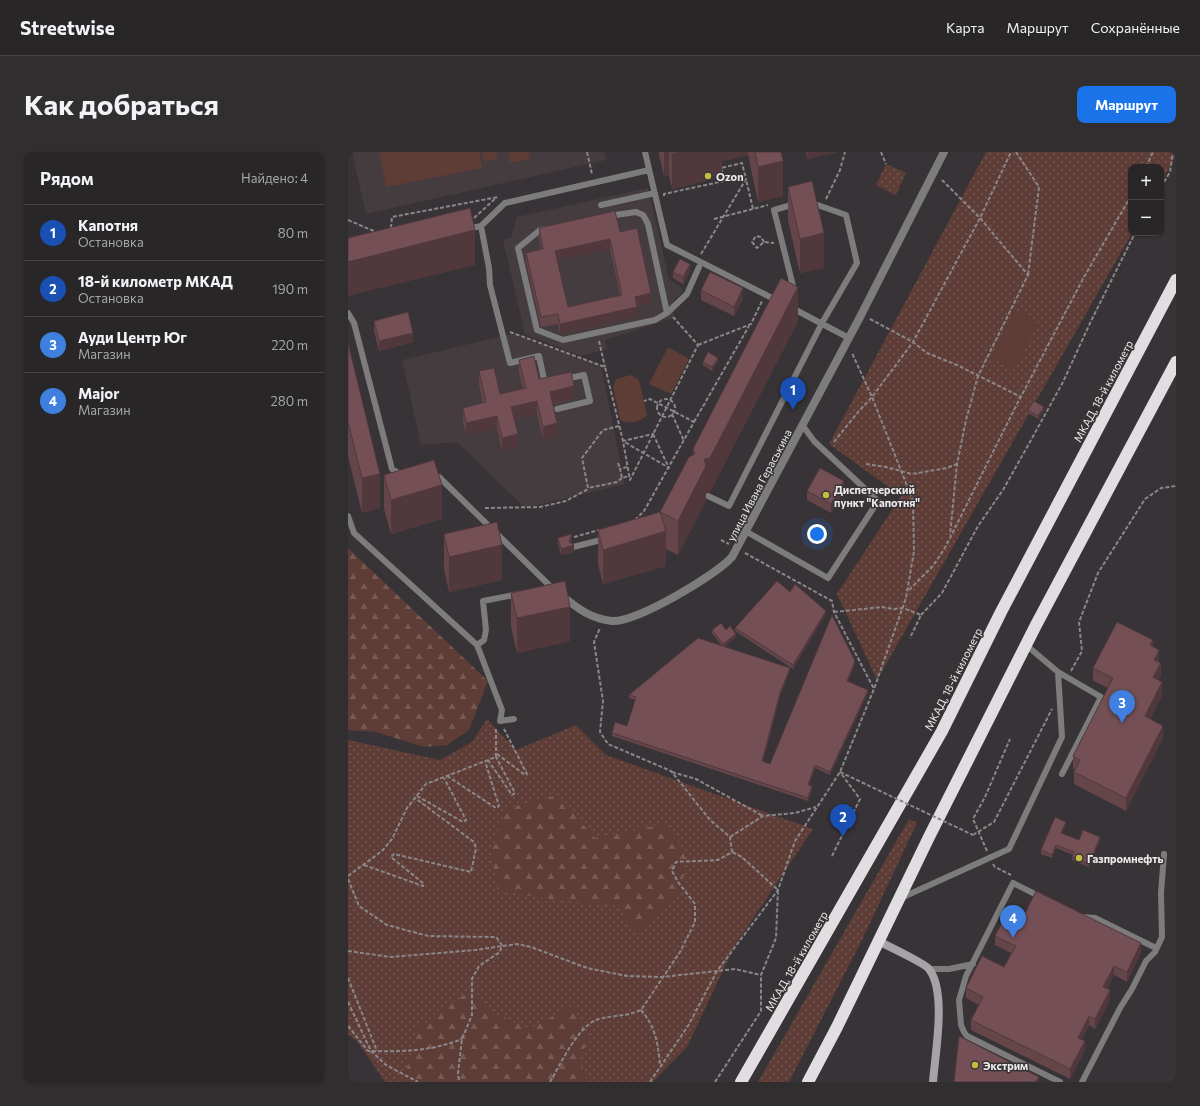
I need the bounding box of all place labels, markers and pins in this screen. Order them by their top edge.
place label: Ozon [716,170,744,183]
marker: Ozon [703,171,713,181]
pin: 1 [780,377,806,410]
place label: Диспетчерский пункт "Капотня" [834,483,920,509]
marker: Диспетчерский пункт "Капотня" [821,490,831,500]
pin: 3 [1109,690,1135,723]
pin: 2 [830,804,856,837]
place label: Газпромнефть [1087,852,1164,865]
marker: Газпромнефть [1074,853,1084,863]
pin: 4 [1000,905,1026,938]
place label: Экстрим [983,1059,1028,1072]
marker: Экстрим [970,1060,980,1070]

